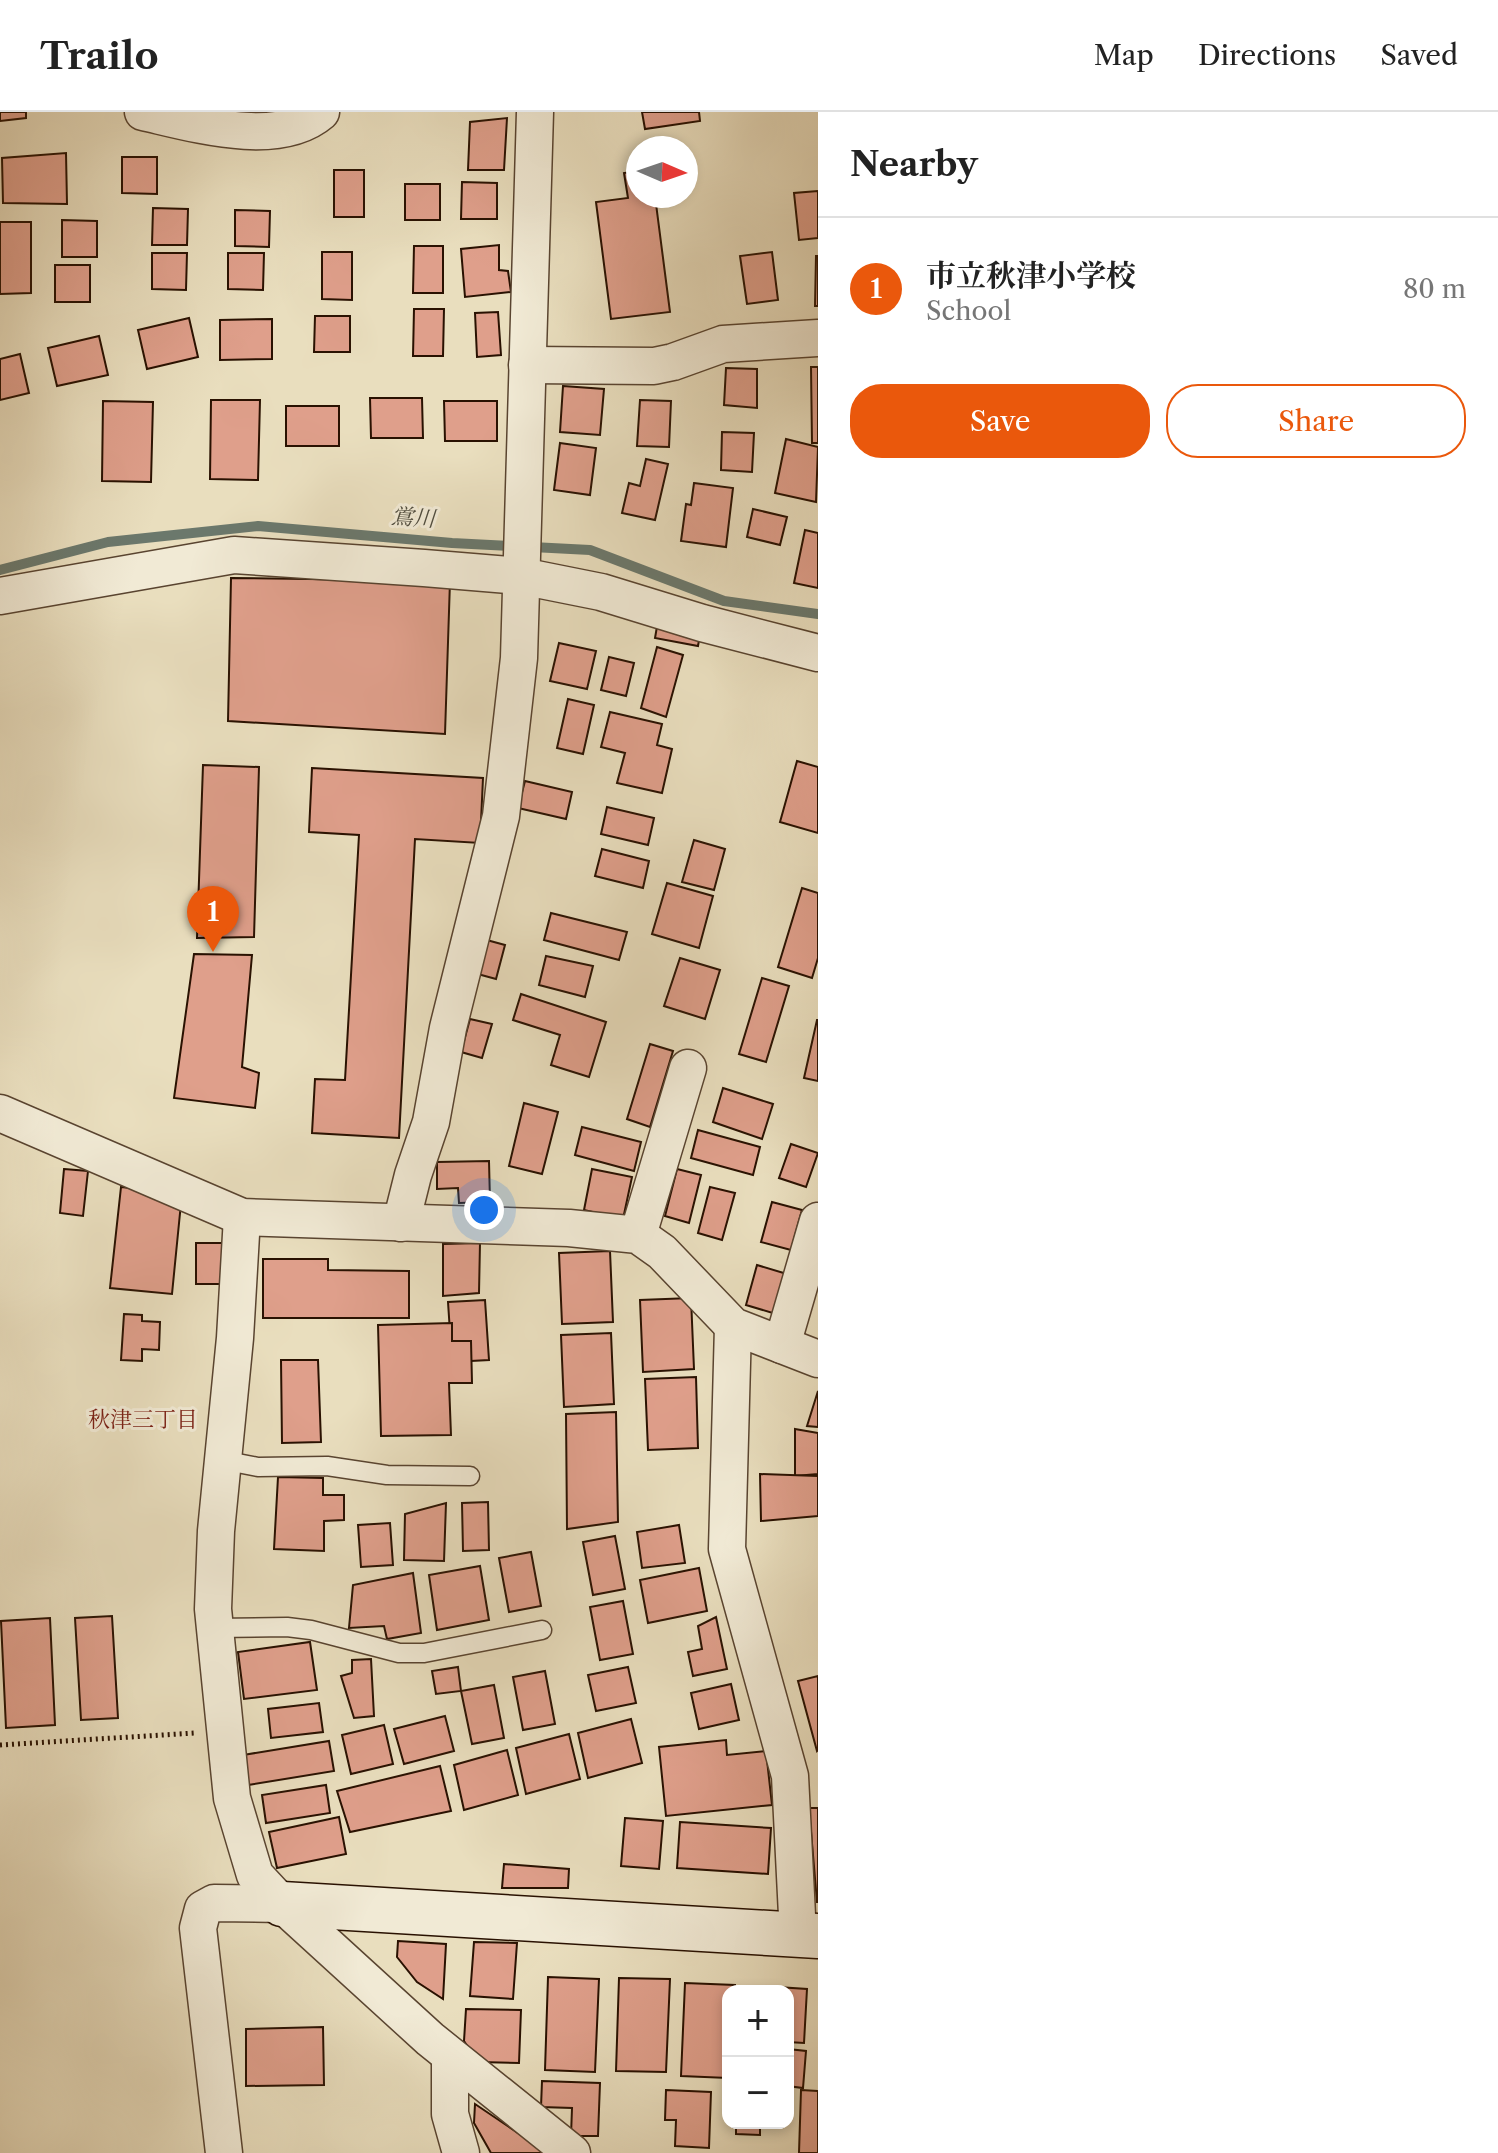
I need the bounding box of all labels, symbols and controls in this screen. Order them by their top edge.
text: Trailo [40,32,159,79]
text: Map [1094,38,1154,72]
text: Directions [1198,38,1336,72]
text: Saved [1380,38,1458,72]
north arrow [626,136,698,208]
text: Nearby [850,143,978,185]
text: 市立秋津小学校 [926,257,1136,294]
text: 1 [870,273,882,305]
text: 80 m [1403,273,1466,305]
text: School [926,295,1011,327]
button: Save [850,384,1150,458]
button: Share [1166,384,1466,458]
water label: 鴬川 [390,502,438,533]
pin: 1 [187,886,239,952]
your location [464,1190,504,1230]
district label: 秋津三丁目 [88,1406,198,1433]
map controls [722,1985,794,2129]
button: + [722,1985,794,2057]
button: − [722,2057,794,2129]

